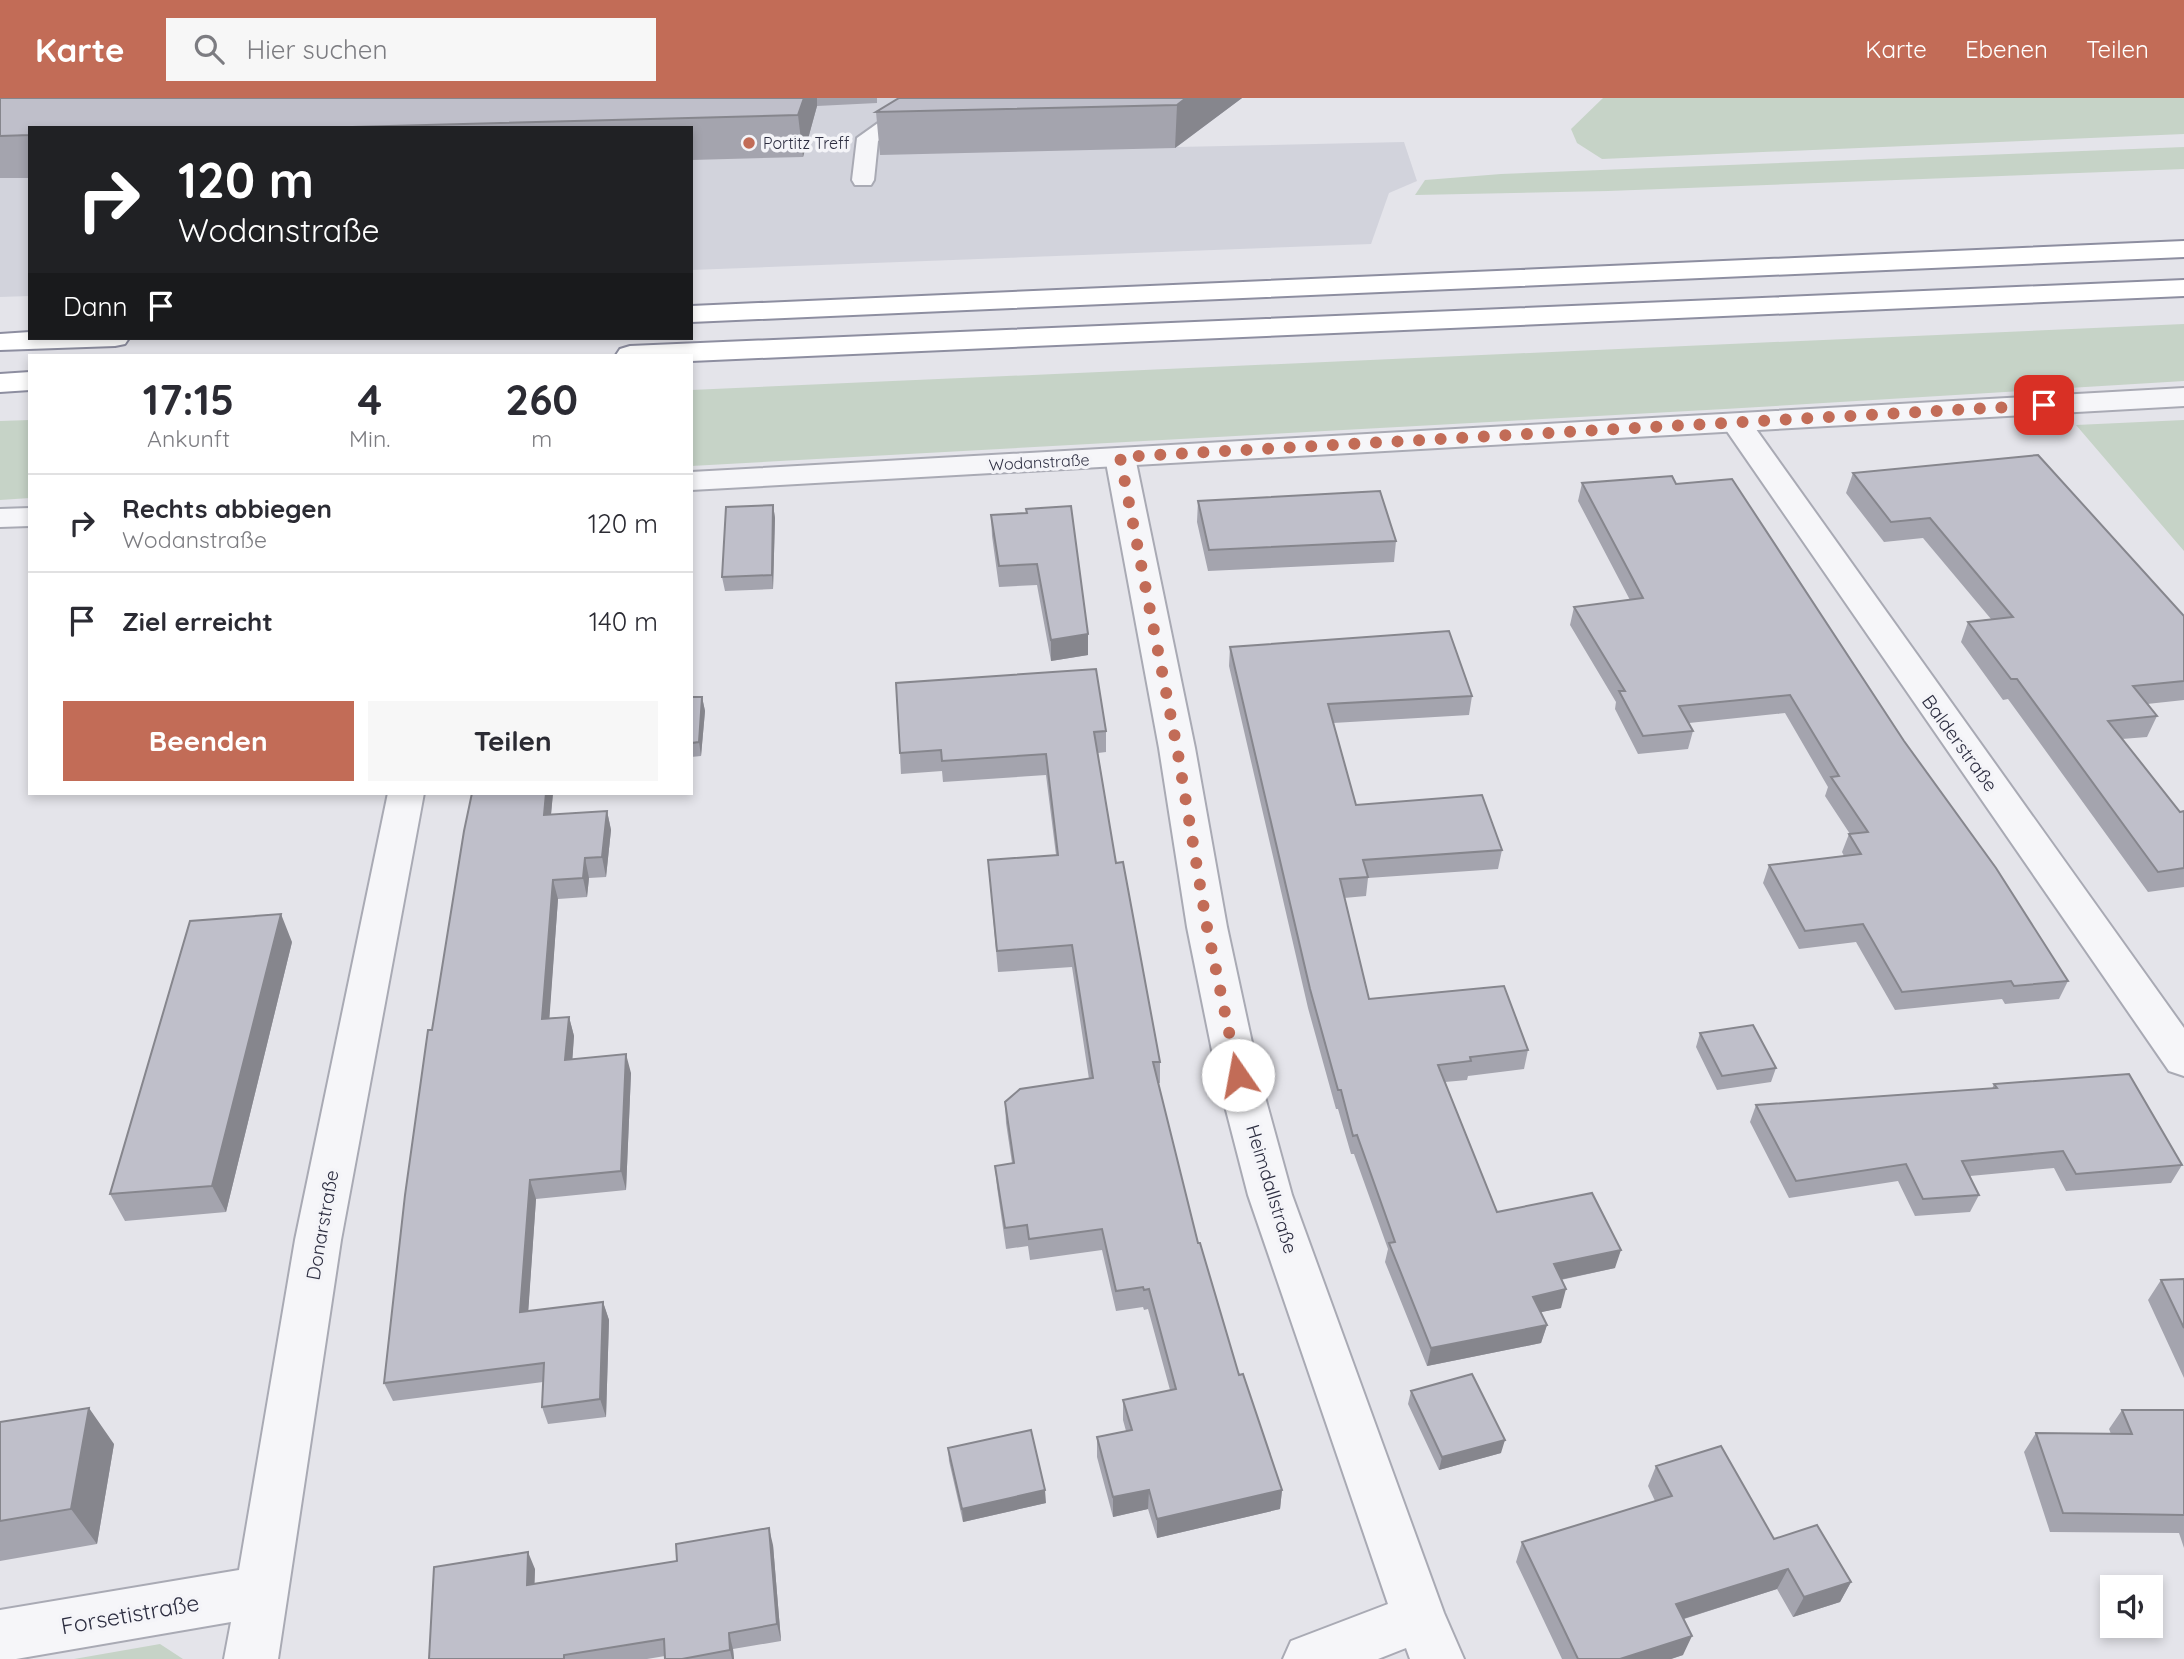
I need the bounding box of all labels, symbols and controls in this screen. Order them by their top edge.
search box [166,18,656,81]
text: Karte [35,29,124,70]
icon: search [190,30,228,68]
text: Hier suchen [246,33,388,66]
text: Karte [1865,34,1927,64]
text: Ebenen [1965,34,2048,64]
text: Teilen [2086,34,2149,64]
place label: Portitz Treff [763,133,850,153]
marker: Portitz Treff [741,135,757,151]
text: 120 m [178,149,314,210]
icon: right [63,154,154,245]
text: Wodanstraße [178,210,380,250]
icon: arrive [142,287,180,325]
text: Dann [63,290,128,323]
text: 17:15 [143,373,234,426]
text: 4 [357,373,382,426]
text: 260 [505,373,578,426]
pin [2014,375,2074,435]
icon: arrive [2025,386,2063,424]
text: Ankunft [147,424,230,453]
text: Min. [349,424,390,453]
text: m [531,424,552,453]
street label: Wodanstraße [988,449,1090,475]
text: Rechts abbiegen [122,492,332,525]
icon: right [63,504,101,542]
text: 120 m [588,507,658,540]
text: Wodanstraße [122,525,267,554]
icon: arrive [63,602,101,640]
text: Ziel erreicht [122,605,273,638]
text: 140 m [589,605,658,638]
street label: Balderstraße [1917,690,2003,796]
button: Beenden [63,701,354,781]
button: Teilen [368,701,658,781]
position arrow [1201,1038,1275,1112]
street label: Heimdallstraße [1241,1122,1303,1256]
street label: Donarstraße [301,1168,343,1282]
map controls [2100,1575,2163,1638]
button: sound [2100,1575,2163,1638]
street label: Forsetistraße [59,1588,201,1640]

